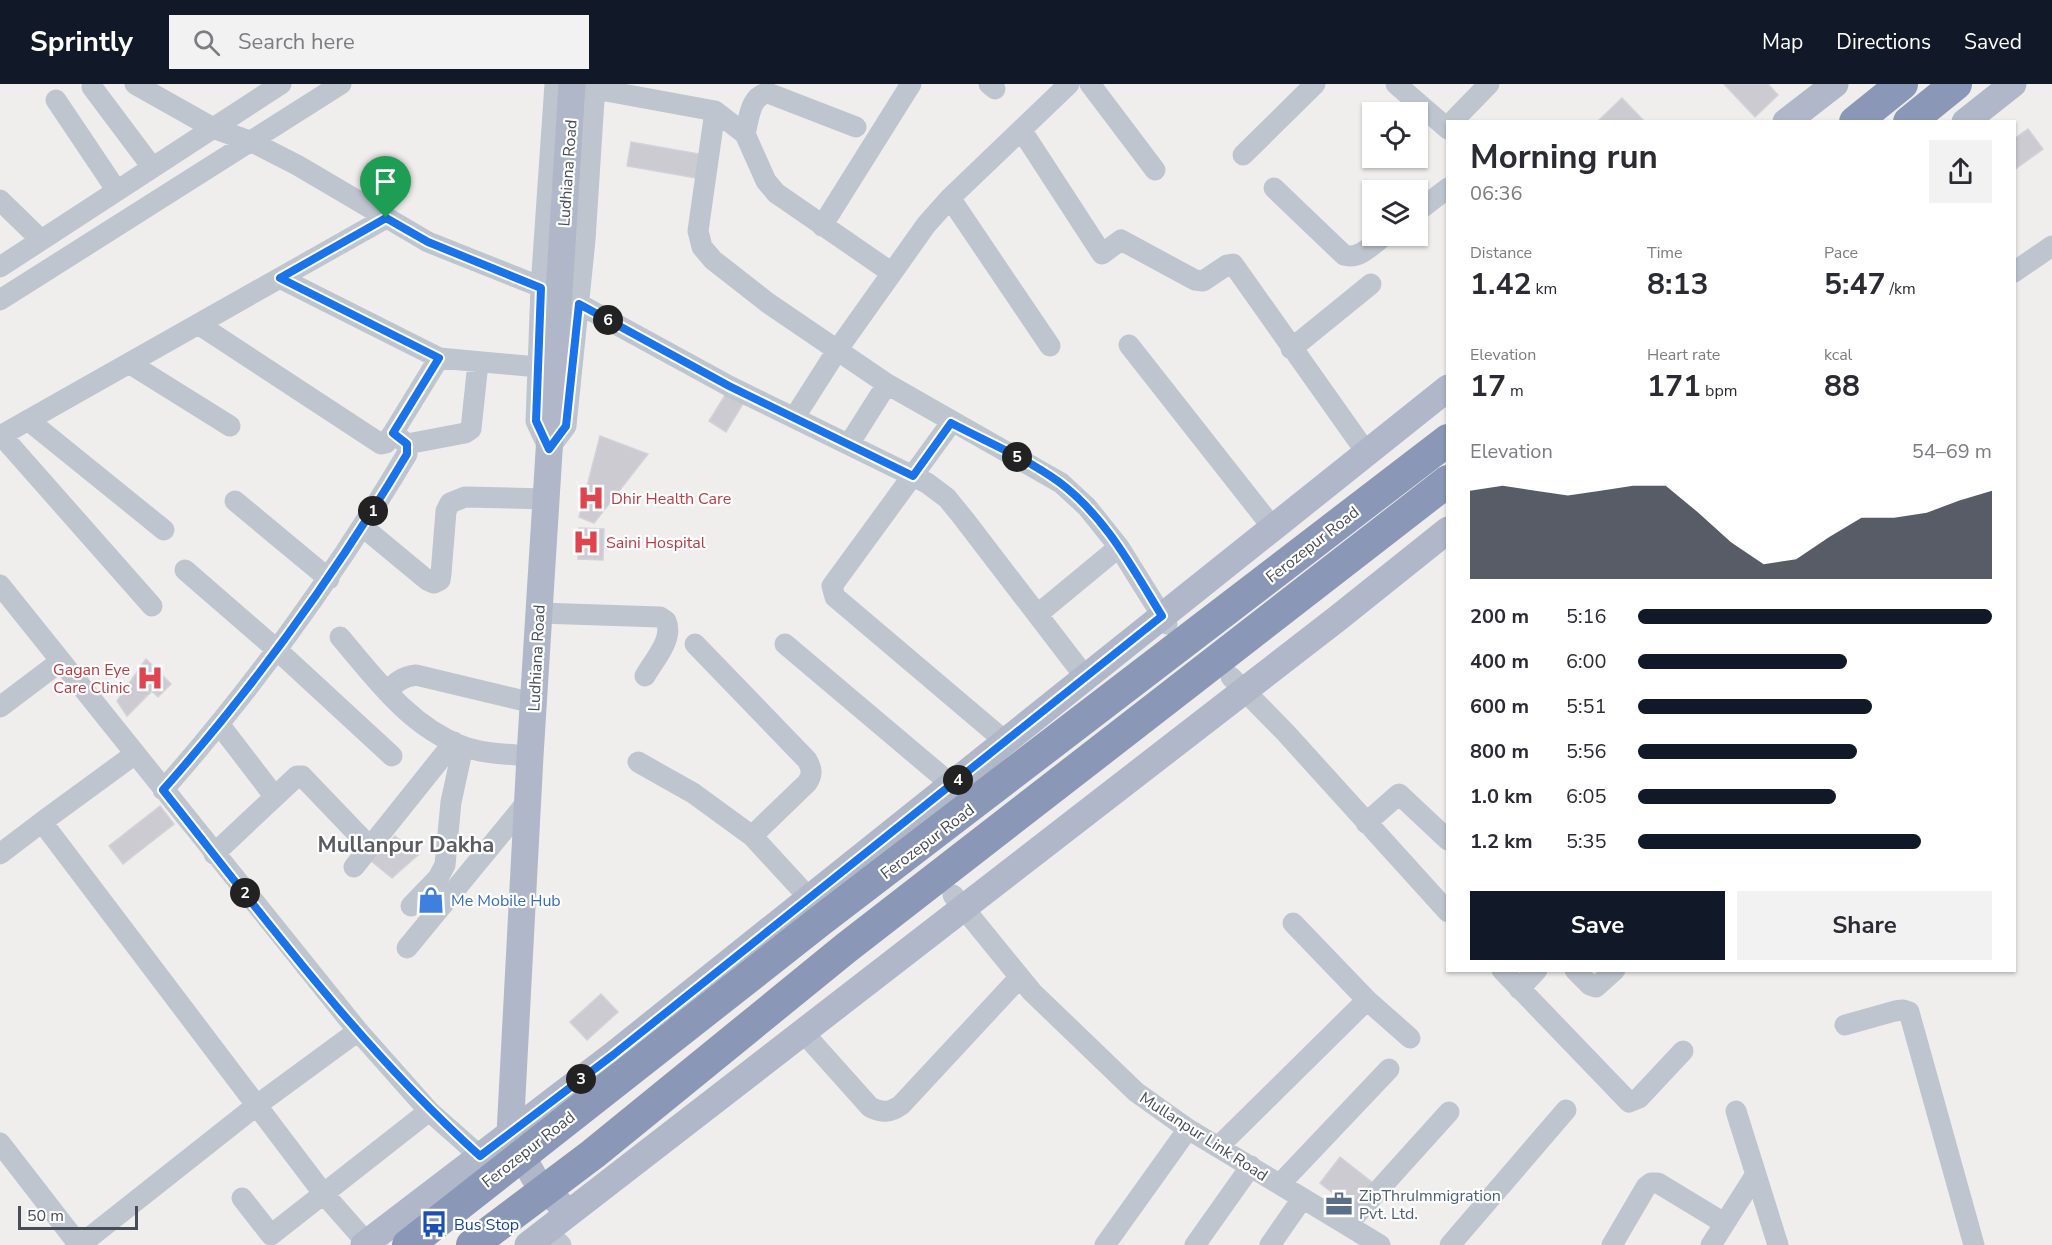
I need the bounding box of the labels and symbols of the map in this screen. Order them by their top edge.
street label: Ludhiana Road [553,119,583,227]
pin [360,156,411,218]
pin: 6 [593,305,623,335]
pin: 5 [1002,442,1032,472]
hospital icon: Dhir Health Care [576,483,606,513]
place label: Dhir Health Care [611,488,731,510]
pin: 1 [358,496,388,526]
street label: Ferozepur Road [1262,501,1364,588]
hospital icon: Saini Hospital [571,527,601,557]
place label: Saini Hospital [606,532,706,554]
street label: Ludhiana Road [523,604,551,712]
place label: Gagan Eye Care Clinic [53,659,131,699]
hospital icon: Gagan Eye Care Clinic [135,663,165,693]
pin: 4 [943,765,973,795]
street label: Ferozepur Road [876,799,979,884]
district label: Mullanpur Dakha [318,830,494,860]
pin: 2 [230,878,260,908]
shop icon: Me Mobile Hub [416,885,446,915]
place label: Me Mobile Hub [451,890,561,912]
pin: 3 [566,1064,596,1094]
street label: Mullanpur Link Road [1135,1087,1272,1187]
street label: Ferozepur Road [478,1106,580,1193]
place label: ZipThruImmigration Pvt. Ltd. [1359,1185,1501,1225]
office icon: ZipThruImmigration Pvt. Ltd. [1324,1189,1354,1219]
scale bar [18,1203,138,1230]
bus stop icon: Bus Stop [419,1209,449,1239]
place label: Bus Stop [454,1214,519,1236]

